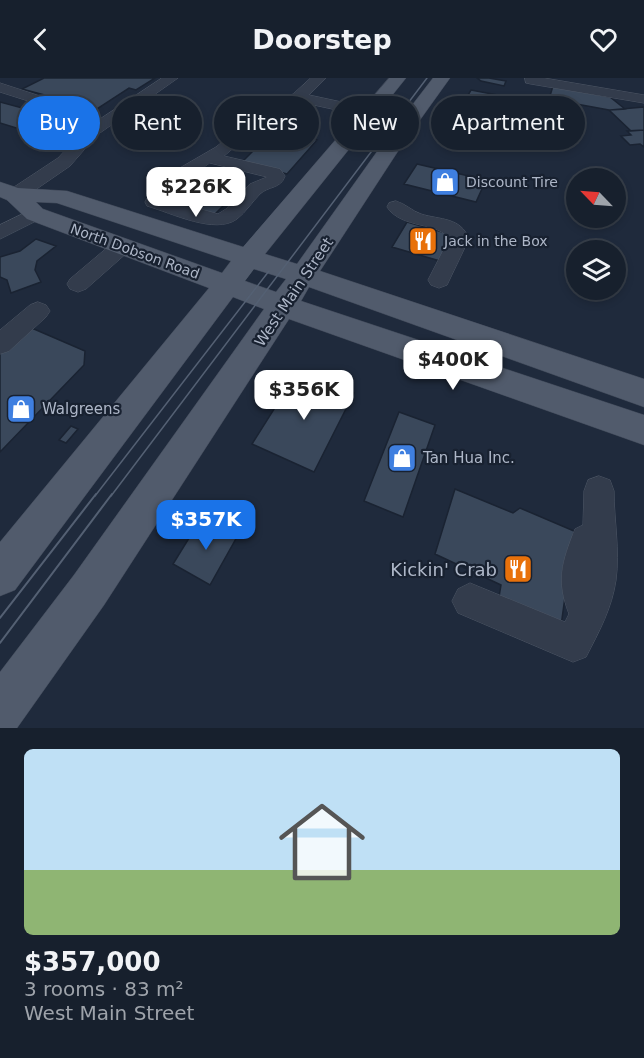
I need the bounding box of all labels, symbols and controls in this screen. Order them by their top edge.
icon: back [24,23,57,56]
icon: heart [587,23,620,56]
text: Doorstep [252,24,392,55]
chip: Buy [18,96,100,150]
chip: Rent [112,96,202,150]
chip: Filters [214,96,319,150]
chip: New [331,96,419,150]
chip: Apartment [431,96,585,150]
shop icon: Discount Tire [429,166,461,198]
pin: $226K [154,167,238,218]
north arrow [566,168,626,228]
map controls [566,168,626,300]
text: $226K [160,174,232,198]
place label: Discount Tire [466,174,558,190]
street label: North Dobson Road [68,220,202,282]
restaurant icon: Jack in the Box [407,225,439,257]
place label: Jack in the Box [443,233,548,249]
street label: West Main Street [251,234,337,350]
button: layers [566,240,626,300]
pin: $400K [411,340,495,391]
text: $400K [417,347,489,371]
pin: $356K [262,370,346,421]
text: $356K [268,377,340,401]
shop icon: Walgreens [5,393,37,425]
place label: Walgreens [42,400,121,418]
shop icon: Tan Hua Inc. [386,442,418,474]
place label: Tan Hua Inc. [422,449,515,467]
pin: $357K [164,500,248,551]
text: $357K [170,507,242,531]
restaurant icon: Kickin' Crab [502,553,534,585]
place label: Kickin' Crab [390,559,497,580]
icon: home [268,788,376,896]
text: $357,000 [24,947,161,977]
text: 3 rooms · 83 m² [24,977,184,1001]
text: West Main Street [24,1001,194,1025]

